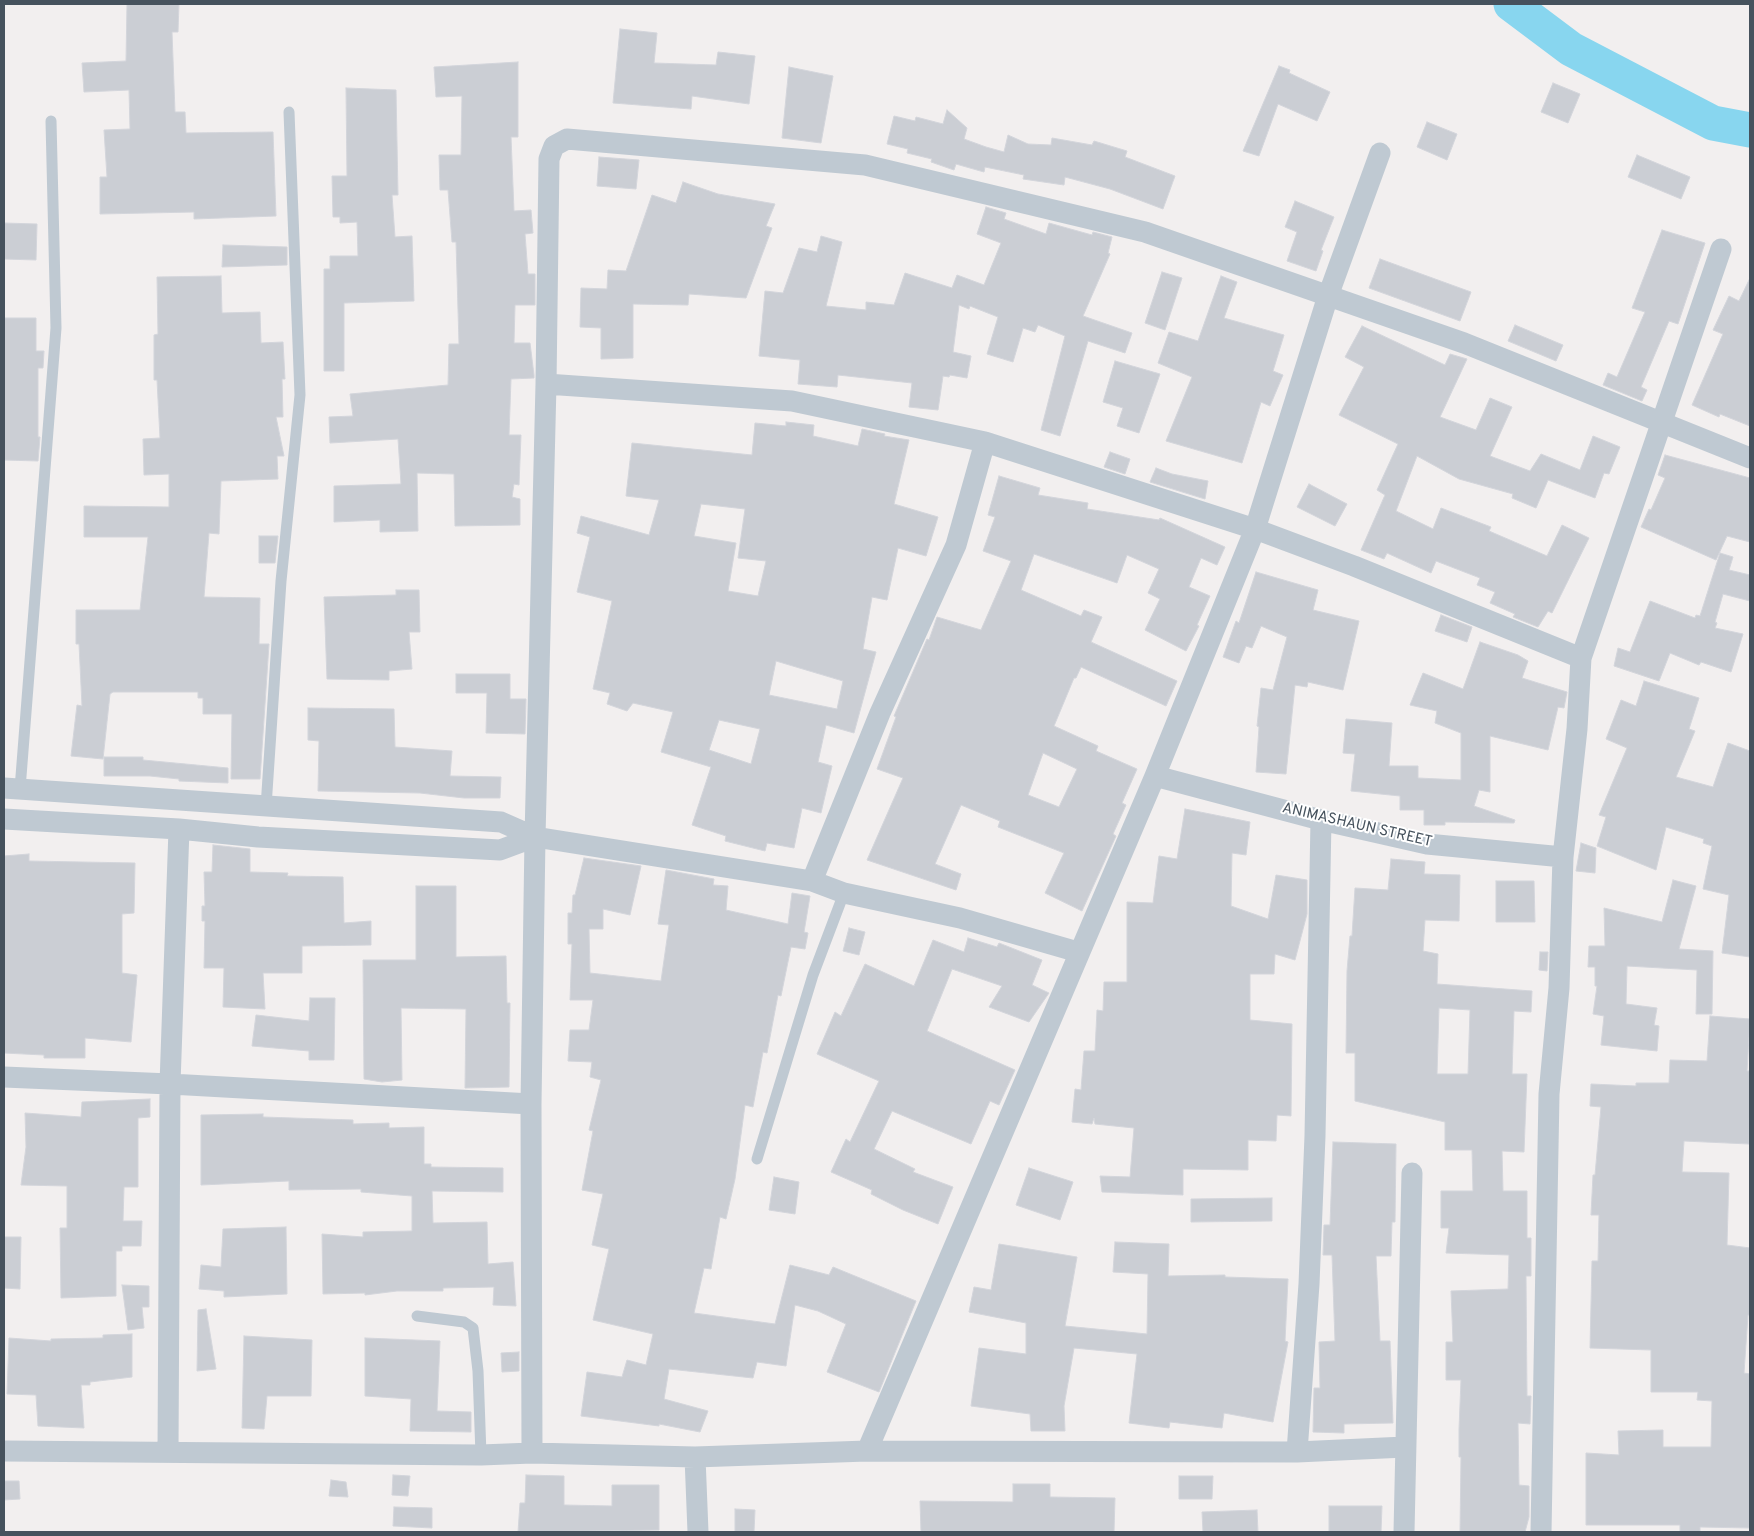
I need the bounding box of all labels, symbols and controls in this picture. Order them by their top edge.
street label: ANIMASHAUN STREET [1280,800,1434,852]

